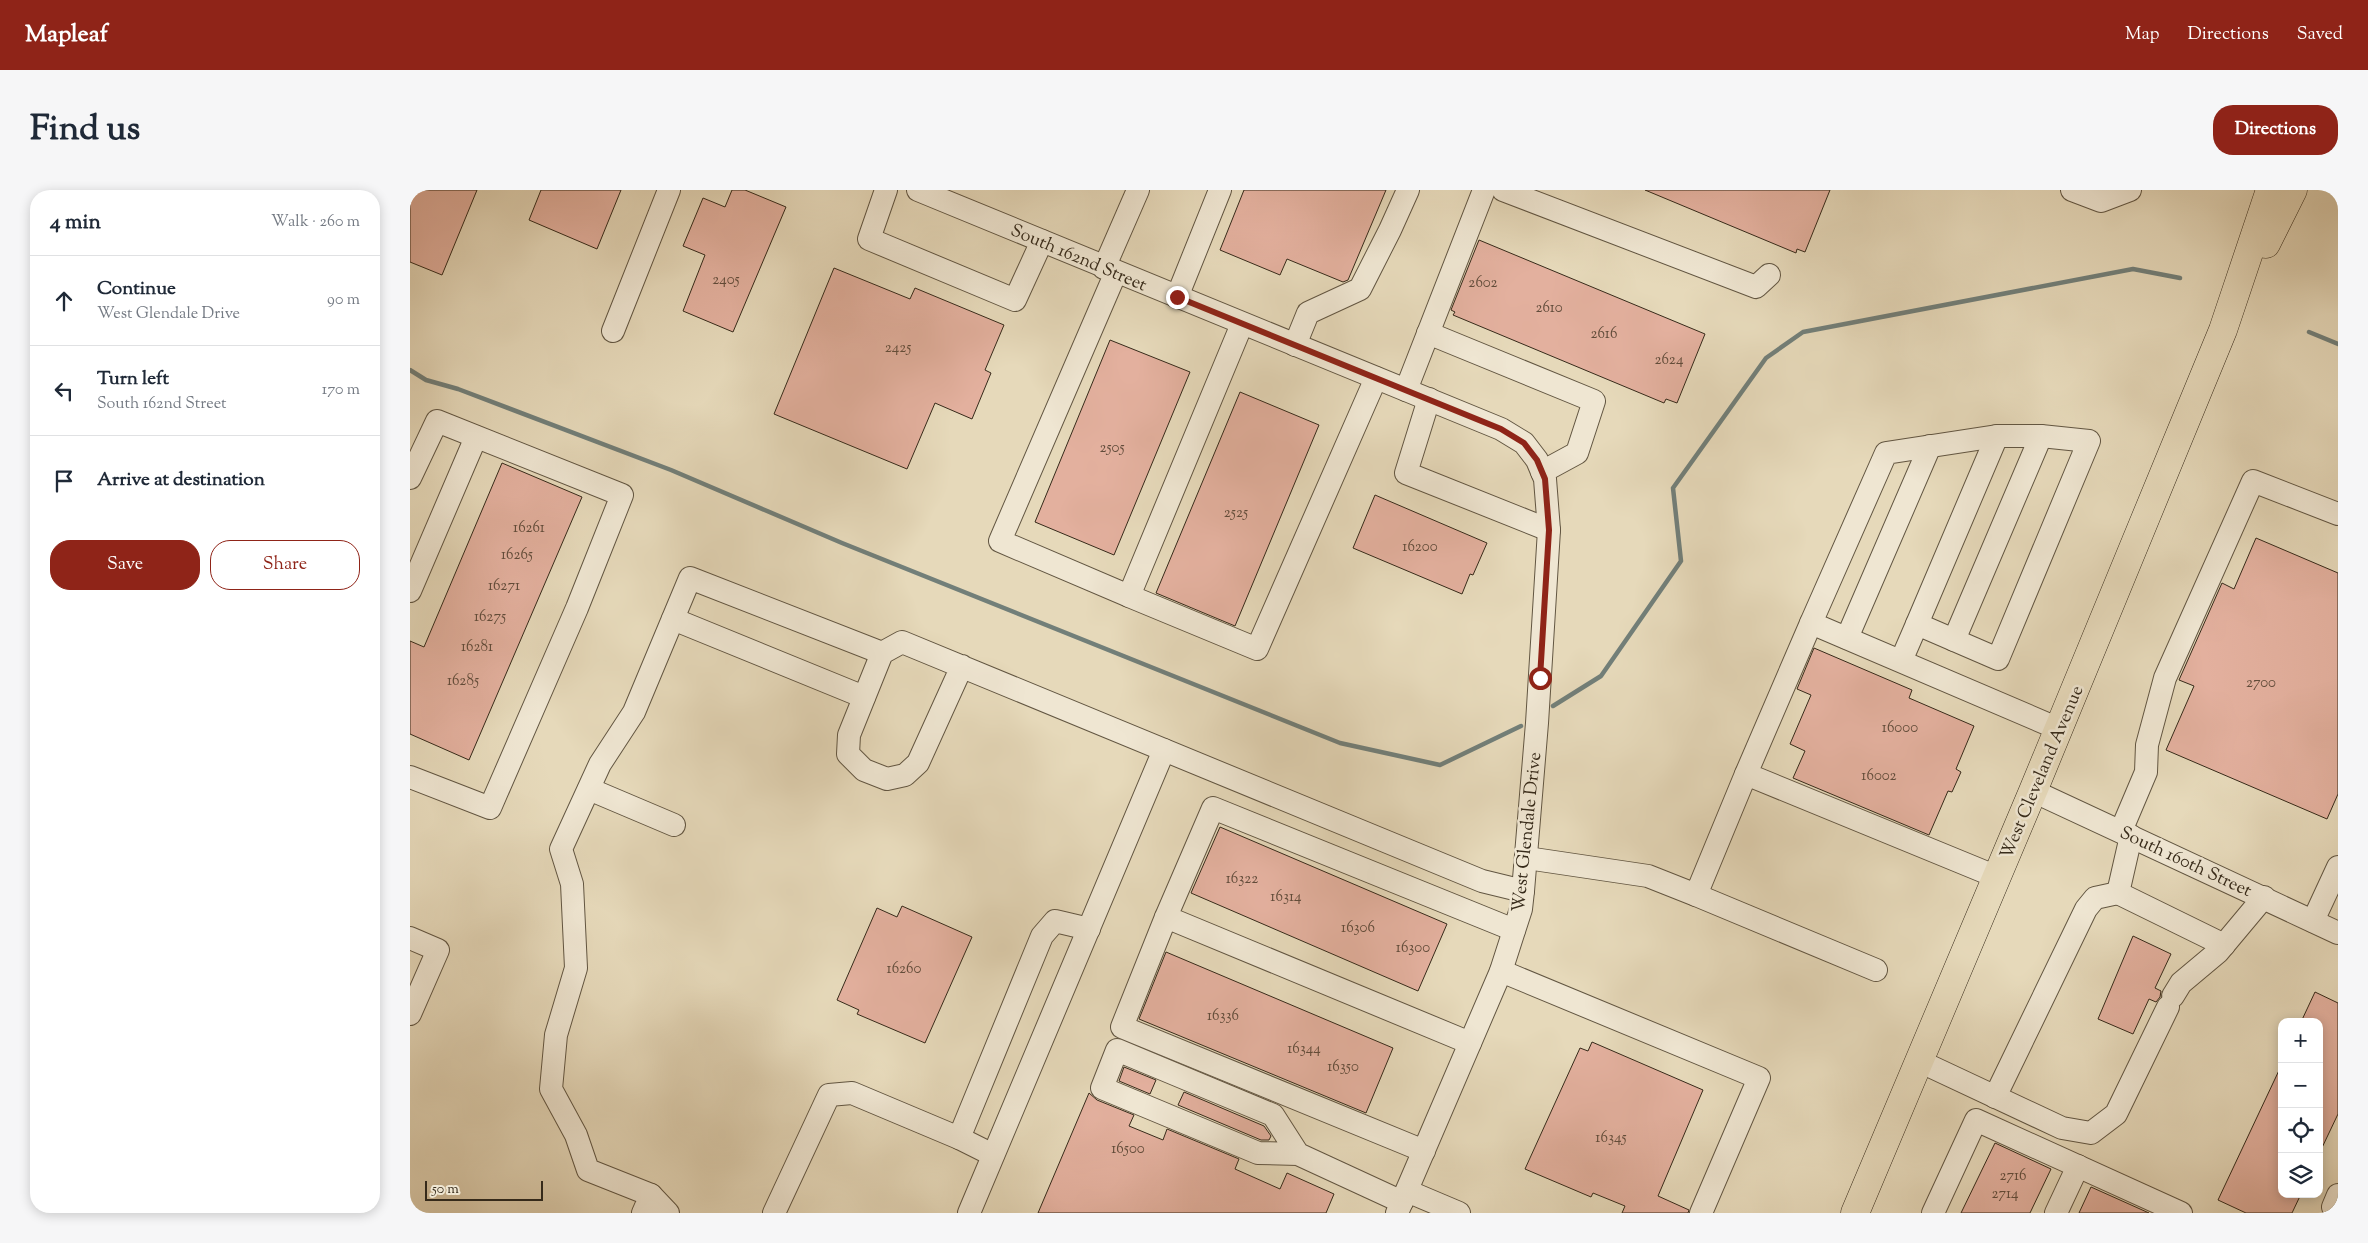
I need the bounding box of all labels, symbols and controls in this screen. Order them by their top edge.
text: Mapleaf [25,18,108,52]
text: Map [2125,22,2160,48]
text: Directions [2188,22,2269,48]
text: Saved [2297,22,2343,48]
text: Find us [30,105,140,156]
button: Directions [2213,105,2338,155]
text: 4 min [50,208,101,238]
text: Walk · 260 m [271,211,360,234]
street label: South 162nd Street [1006,218,1150,299]
house number: 2405 [712,270,740,291]
house number: 2602 [1468,273,1498,294]
text: Continue [97,276,176,303]
route end [1166,286,1189,309]
icon: ahead [50,287,78,315]
text: 90 m [327,289,360,312]
house number: 2610 [1535,298,1563,319]
text: West Glendale Drive [97,303,240,326]
house number: 2616 [1591,324,1617,345]
house number: 2425 [885,338,911,359]
house number: 2624 [1655,350,1684,371]
text: Turn left [97,366,169,393]
icon: left [50,377,78,405]
text: 170 m [322,379,360,402]
text: South 162nd Street [97,393,227,416]
house number: 2505 [1099,438,1125,459]
icon: arrive [50,467,78,495]
text: Arrive at destination [97,467,265,494]
house number: 2525 [1224,503,1248,524]
house number: 16261 [513,518,545,539]
house number: 16200 [1402,537,1438,558]
button: Save [50,540,200,590]
button: Share [210,540,360,590]
house number: 16265 [501,545,533,566]
house number: 16271 [488,576,520,597]
house number: 16275 [474,607,506,628]
house number: 16281 [461,637,493,658]
route start [1529,667,1552,690]
house number: 16285 [447,671,479,692]
house number: 2700 [2246,673,2276,694]
street label: West Cleveland Avenue [1994,682,2091,864]
house number: 16000 [1882,718,1918,739]
street label: West Glendale Drive [1507,751,1549,914]
house number: 16002 [1861,766,1897,787]
street label: South 160th Street [2115,821,2255,905]
house number: 16322 [1226,869,1258,890]
house number: 16314 [1270,887,1302,908]
house number: 16306 [1341,918,1375,939]
house number: 16300 [1396,938,1430,959]
house number: 16260 [887,959,921,980]
house number: 16336 [1207,1006,1239,1027]
map controls [2278,1018,2323,1198]
button: + [2278,1018,2323,1063]
house number: 16344 [1287,1039,1321,1060]
house number: 16350 [1327,1057,1359,1078]
button: − [2278,1063,2323,1108]
button: locate [2278,1108,2323,1153]
house number: 16345 [1595,1128,1627,1149]
house number: 16500 [1111,1139,1145,1160]
button: layers [2278,1153,2323,1198]
house number: 2716 [1999,1166,2027,1187]
scale bar [425,1178,542,1201]
text: 50 m [432,1180,459,1200]
house number: 2714 [1991,1184,2019,1205]

